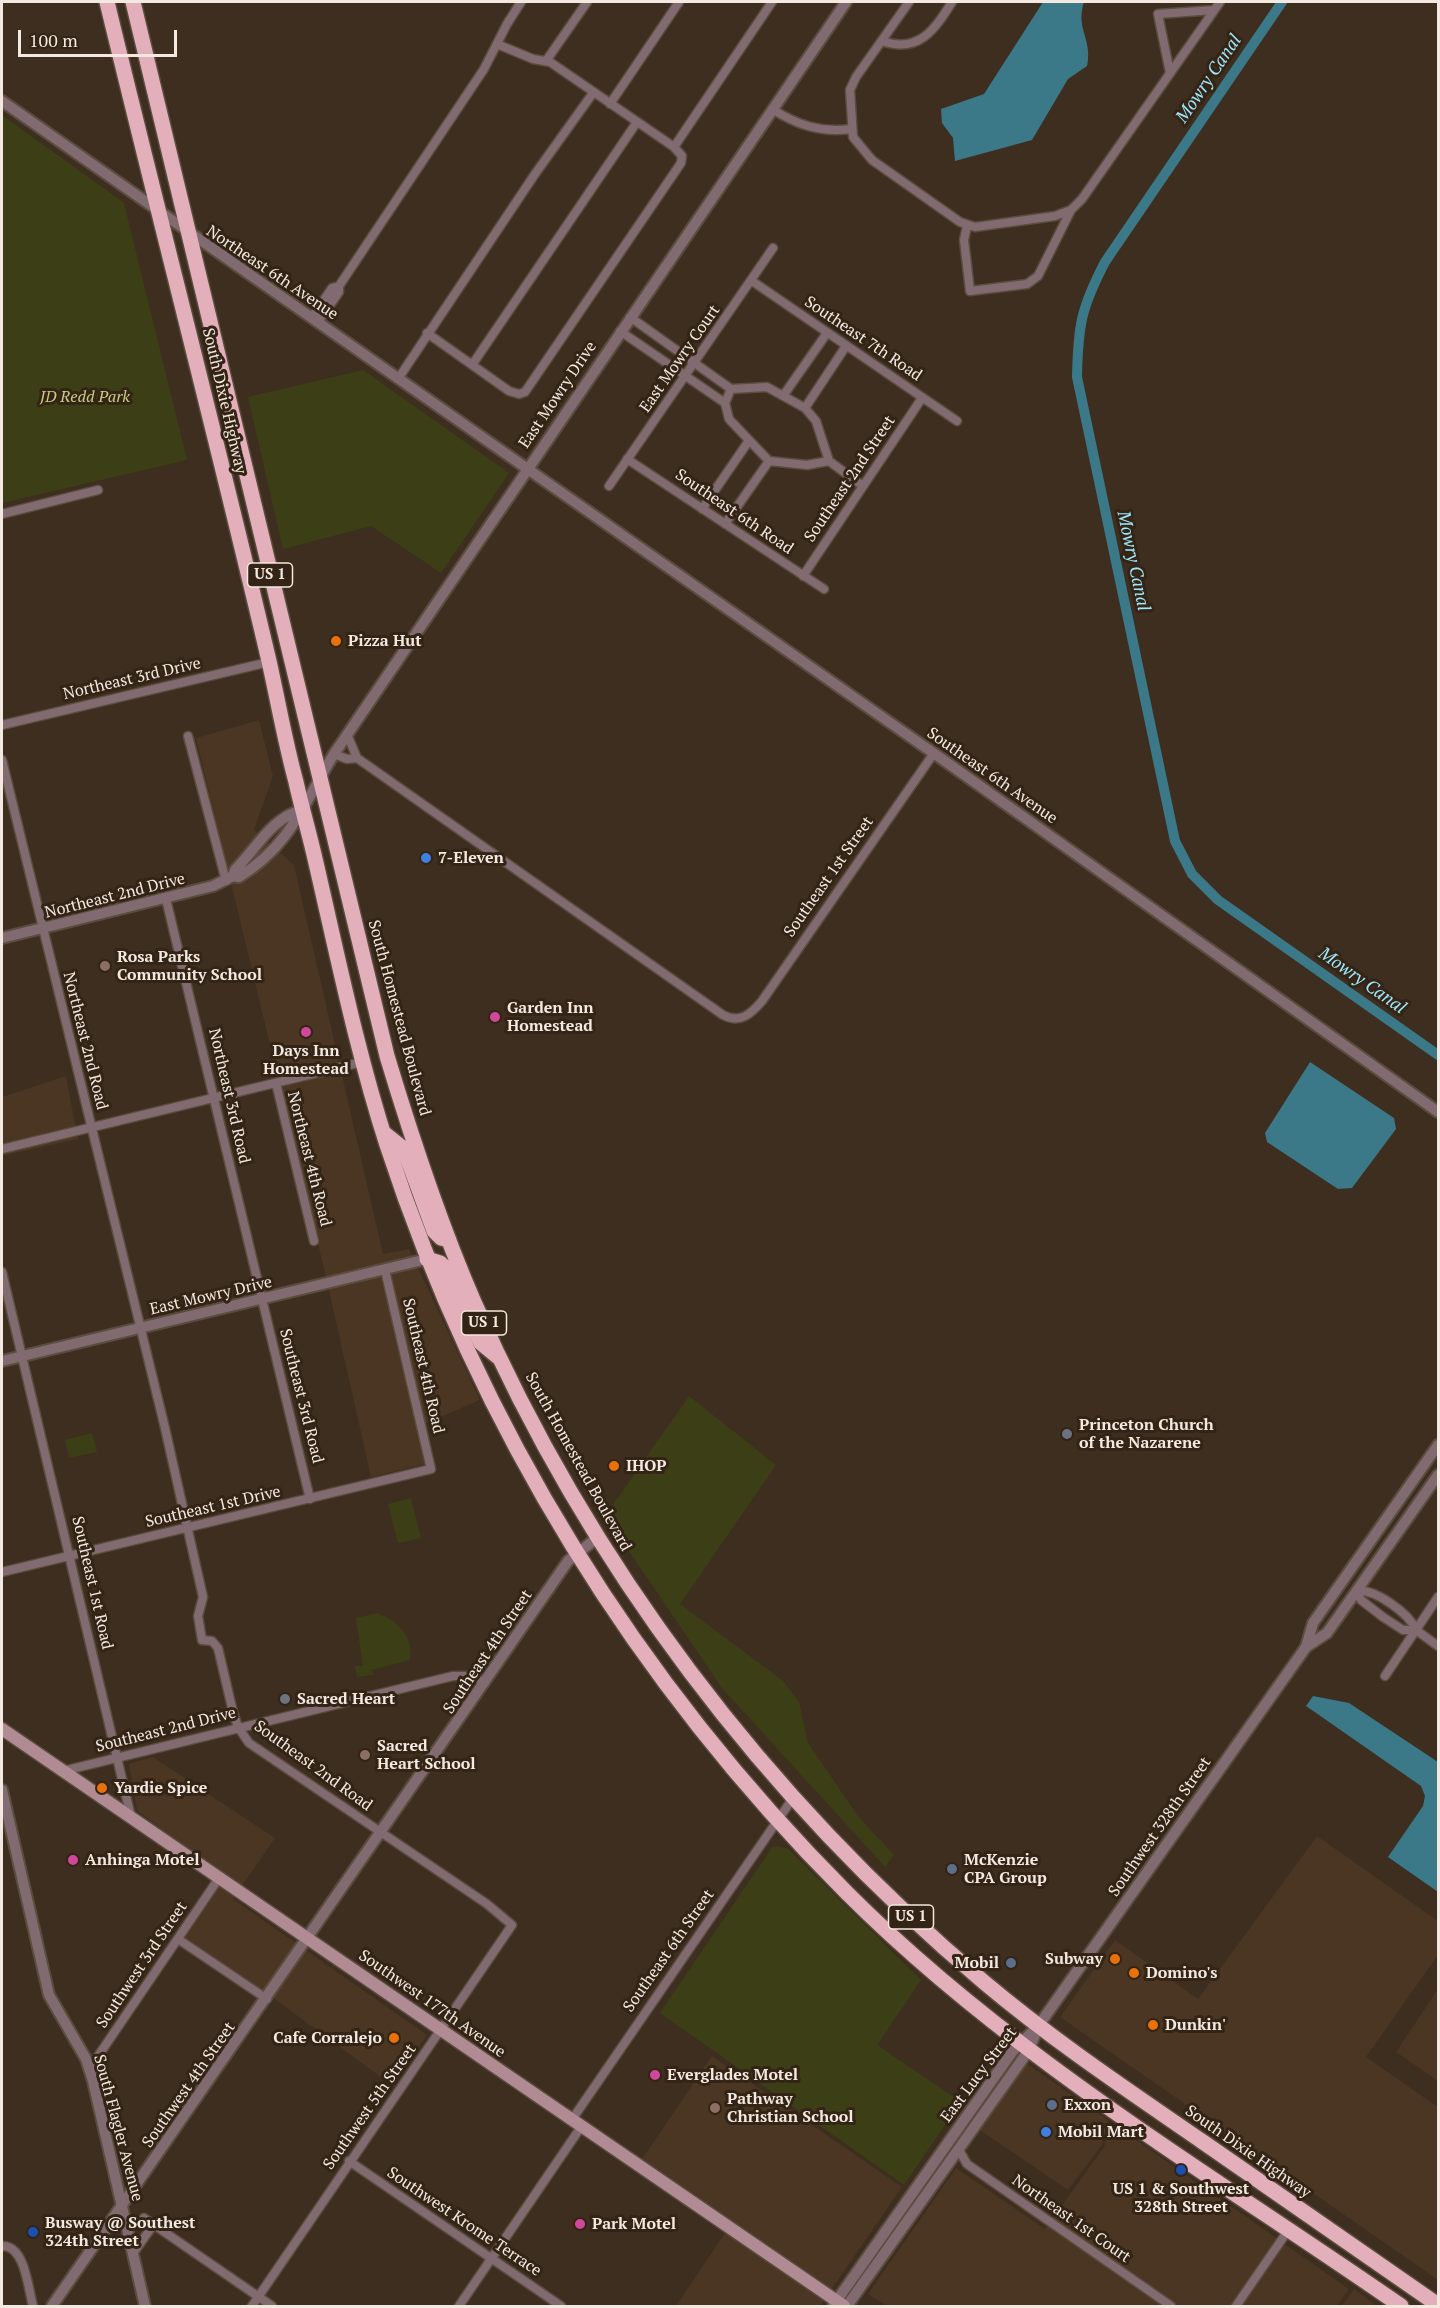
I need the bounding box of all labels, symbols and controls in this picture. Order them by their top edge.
scale bar [21,18,180,56]
text: 100 m [29,28,78,52]
water label: Mowry Canal [1172,31,1246,127]
street label: Northeast 6th Avenue [202,222,342,324]
street label: Southeast 7th Road [801,293,925,385]
street label: East Mowry Court [636,302,724,416]
street label: South Dixie Highway [198,326,250,476]
street label: East Mowry Drive [515,338,601,452]
park label: JD Redd Park [40,387,130,407]
street label: Southeast 2nd Street [801,412,899,546]
street label: Southeast 6th Road [671,465,797,559]
water label: Mowry Canal [1112,509,1154,613]
road number: US 1 [248,563,292,587]
place label: Pizza Hut [348,631,422,651]
marker: Pizza Hut [329,634,343,648]
street label: Northeast 3rd Drive [61,654,203,704]
street label: Southeast 6th Avenue [923,724,1061,828]
street label: Southeast 1st Street [780,813,878,941]
place label: 7-Eleven [438,848,504,868]
marker: 7-Eleven [419,851,433,865]
street label: Northeast 2nd Drive [43,869,187,923]
street label: South Homestead Boulevard [364,918,434,1118]
water label: Mowry Canal [1314,943,1410,1019]
place label: Rosa Parks Community School [117,947,262,985]
marker: Rosa Parks Community School [98,959,112,973]
street label: Northeast 2nd Road [59,970,111,1112]
place label: Garden Inn Homestead [507,998,594,1036]
marker: Garden Inn Homestead [488,1010,502,1024]
marker: Days Inn Homestead [299,1025,313,1039]
street label: Northeast 3rd Road [204,1027,254,1165]
place label: Days Inn Homestead [263,1041,349,1079]
street label: Northeast 4th Road [283,1090,335,1228]
street label: East Mowry Drive [148,1273,274,1319]
street label: Southeast 4th Road [398,1296,448,1436]
road number: US 1 [462,1311,506,1335]
street label: Southeast 3rd Road [275,1327,327,1465]
street label: South Homestead Boulevard [521,1369,635,1555]
place label: Princeton Church of the Nazarene [1079,1415,1214,1453]
marker: Princeton Church of the Nazarene [1060,1427,1074,1441]
place label: IHOP [626,1456,667,1476]
marker: IHOP [607,1459,621,1473]
street label: Southeast 1st Drive [143,1482,283,1532]
street label: Southeast 1st Road [67,1515,117,1651]
street label: Southeast 4th Street [439,1586,537,1718]
place label: Sacred Heart [297,1689,395,1709]
marker: Sacred Heart [278,1692,292,1706]
street label: Southeast 2nd Drive [94,1703,238,1757]
street label: Southeast 2nd Road [250,1717,376,1815]
place label: Sacred Heart School [377,1736,476,1774]
marker: Sacred Heart School [358,1748,372,1762]
street label: Southwest 328th Street [1105,1754,1215,1900]
place label: Yardie Spice [114,1778,207,1798]
marker: Yardie Spice [95,1781,109,1795]
place label: Anhinga Motel [85,1850,200,1870]
place label: McKenzie CPA Group [964,1850,1047,1888]
marker: Anhinga Motel [66,1853,80,1867]
marker: McKenzie CPA Group [945,1862,959,1876]
street label: Southeast 6th Street [619,1886,719,2016]
street label: Southwest 3rd Street [93,1898,191,2032]
road number: US 1 [888,1905,934,1929]
street label: Southwest 177th Avenue [355,1946,509,2062]
place label: Subway [1045,1949,1103,1969]
marker: Subway [1108,1952,1122,1966]
place label: Mobil [955,1953,999,1973]
marker: Mobil [1004,1956,1018,1970]
place label: Domino's [1146,1963,1217,1983]
marker: Domino's [1127,1966,1141,1980]
place label: Dunkin' [1165,2015,1226,2035]
marker: Dunkin' [1146,2018,1160,2032]
street label: Southwest 4th Street [139,2019,239,2151]
street label: East Lucy Street [937,2024,1021,2126]
place label: Cafe Corralejo [273,2028,382,2048]
marker: Cafe Corralejo [387,2031,401,2045]
street label: Southwest 5th Street [320,2041,420,2173]
street label: South Flagler Avenue [89,2053,147,2203]
place label: Everglades Motel [667,2065,798,2085]
marker: Everglades Motel [648,2068,662,2082]
place label: Pathway Christian School [727,2089,854,2127]
place label: Exxon [1064,2095,1111,2115]
marker: Exxon [1045,2098,1059,2112]
marker: Pathway Christian School [708,2101,722,2115]
street label: South Dixie Highway [1181,2101,1315,2203]
place label: Mobil Mart [1058,2122,1144,2142]
marker: Mobil Mart [1039,2125,1053,2139]
street label: Southwest Krome Terrace [383,2163,545,2281]
marker: US 1 & Southwest 328th Street [1174,2163,1188,2177]
street label: Northeast 1st Court [1008,2171,1134,2267]
place label: US 1 & Southwest 328th Street [1113,2179,1249,2217]
place label: Busway @ Southest 324th Street [45,2213,195,2251]
place label: Park Motel [592,2214,676,2234]
marker: Park Motel [573,2217,587,2231]
marker: Busway @ Southest 324th Street [26,2225,40,2239]

